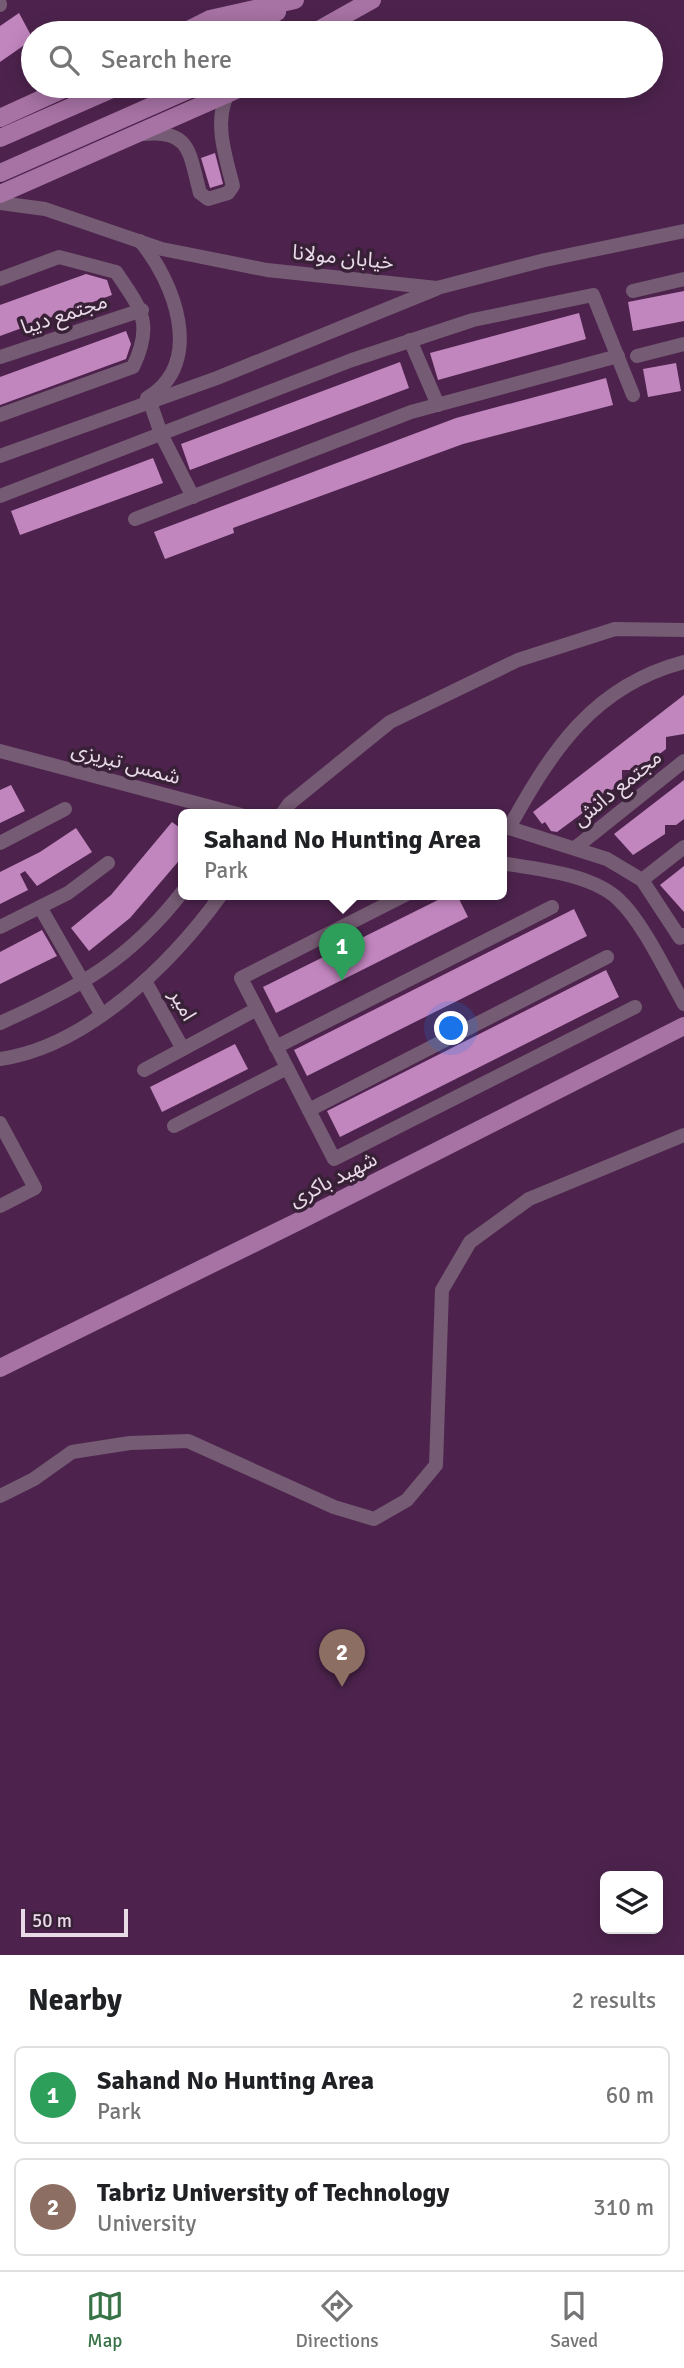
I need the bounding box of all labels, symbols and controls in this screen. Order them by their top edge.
search box [21,21,663,98]
icon: search [45,41,83,79]
text: Search here [101,44,232,76]
street label: خیابان مولانا [291,239,395,275]
street label: مجتمع دیبا [17,288,111,342]
street label: شمس تبریزی [69,736,183,790]
street label: مجتمع دانش [567,744,668,833]
popup [178,809,507,900]
text: Sahand No Hunting Area [204,824,481,856]
text: Park [204,856,248,885]
pin: 1 [319,923,365,981]
street label: امیر [163,984,202,1025]
your location [434,1011,468,1045]
street label: شهید باکری [285,1146,381,1212]
pin: 2 [319,1629,365,1687]
map controls [600,1871,663,1934]
button: layers [600,1871,663,1934]
scale bar [21,1906,128,1938]
text: 50 m [32,1909,72,1933]
text: Nearby [28,1982,122,2019]
text: 2 results [572,1986,656,2015]
text: Sahand No Hunting Area [97,2065,374,2097]
text: 1 [47,2081,59,2110]
text: 60 m [606,2081,654,2110]
text: Park [97,2097,141,2126]
text: Tabriz University of Technology [97,2177,449,2209]
text: 2 [47,2193,59,2222]
text: 310 m [593,2193,654,2222]
text: University [97,2209,196,2238]
tab: Map [86,2287,124,2353]
tab: Directions [296,2287,379,2353]
tab: Saved [550,2287,598,2353]

